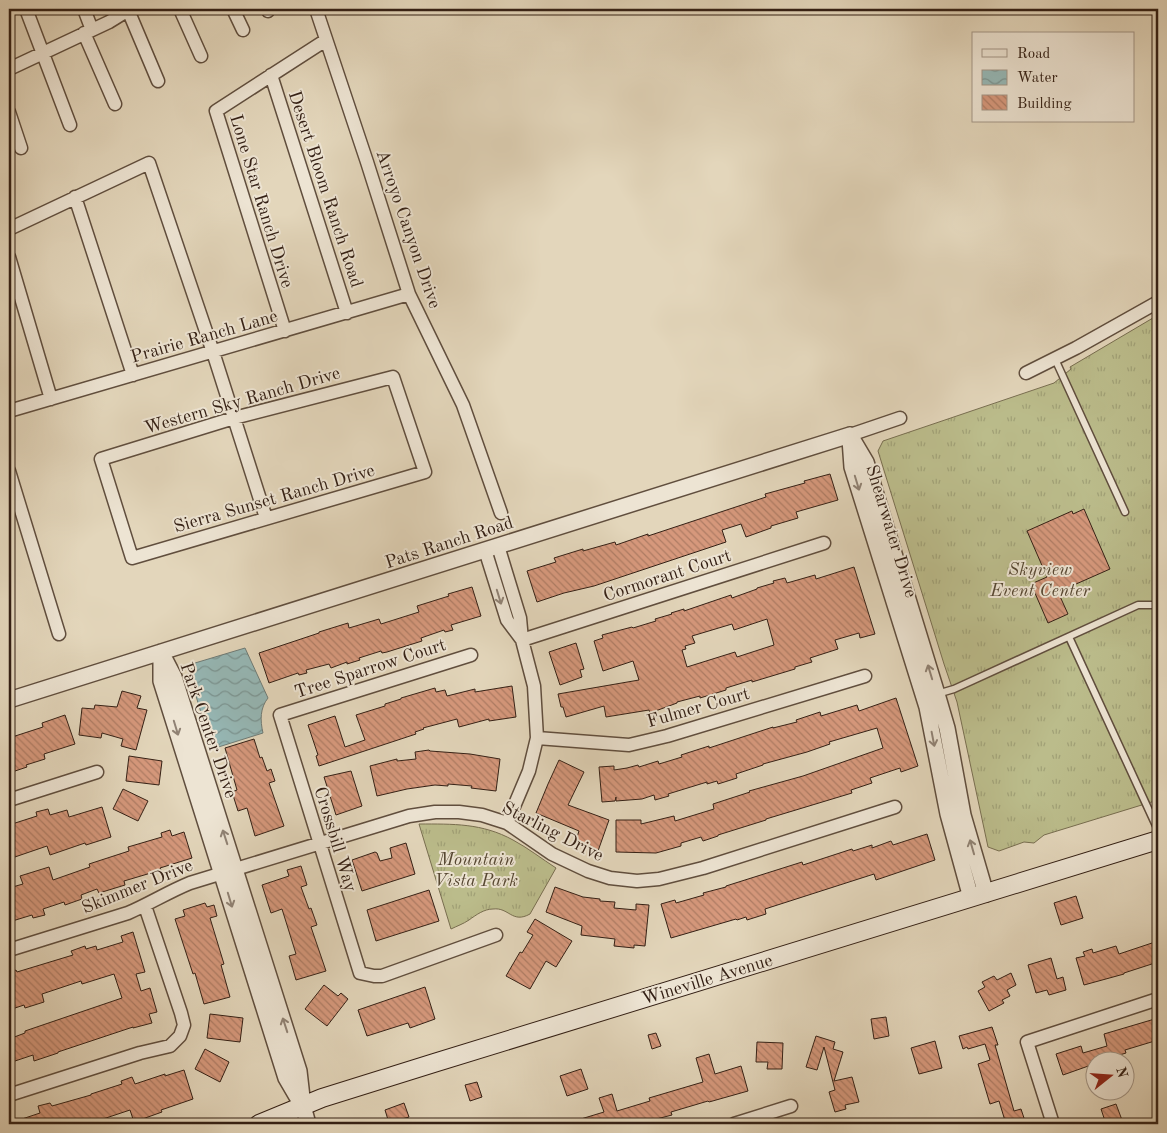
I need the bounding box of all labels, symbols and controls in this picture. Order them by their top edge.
legend [972,32,1134,122]
text: Road [1017,47,1051,62]
text: Water [1017,71,1058,86]
street label: Desert Bloom Ranch Road [285,89,365,290]
text: Building [1017,97,1072,112]
street label: Lone Star Ranch Drive [226,112,296,290]
street label: Arroyo Canyon Drive [372,148,444,311]
street label: Prairie Ranch Lane [129,307,280,367]
street label: Western Sky Ranch Drive [142,364,342,438]
street label: Sierra Sunset Ranch Drive [172,462,377,536]
street label: Shearwater Drive [862,463,920,600]
one-way arrow [852,474,862,490]
street label: Pats Ranch Road [383,514,516,572]
street label: Cormorant Court [601,547,733,605]
park label: Skyview Event Center [989,561,1091,600]
one-way arrow [495,588,505,604]
street label: Tree Sparrow Court [292,636,448,702]
street label: Park Center Drive [176,660,240,801]
one-way arrow [925,664,935,680]
street label: Fulmer Court [645,685,752,731]
one-way arrow [172,720,181,735]
one-way arrow [929,730,939,746]
street label: Crossbill Way [311,785,360,894]
street label: Starling Drive [499,799,606,865]
one-way arrow [220,829,229,845]
one-way arrow [967,839,976,855]
park label: Mountain Vista Park [434,851,518,890]
street label: Skimmer Drive [79,856,195,917]
one-way arrow [226,891,235,907]
street label: Wineville Avenue [640,951,775,1008]
one-way arrow [279,1017,289,1033]
north arrow [1084,1050,1134,1100]
text: N [1113,1065,1130,1080]

